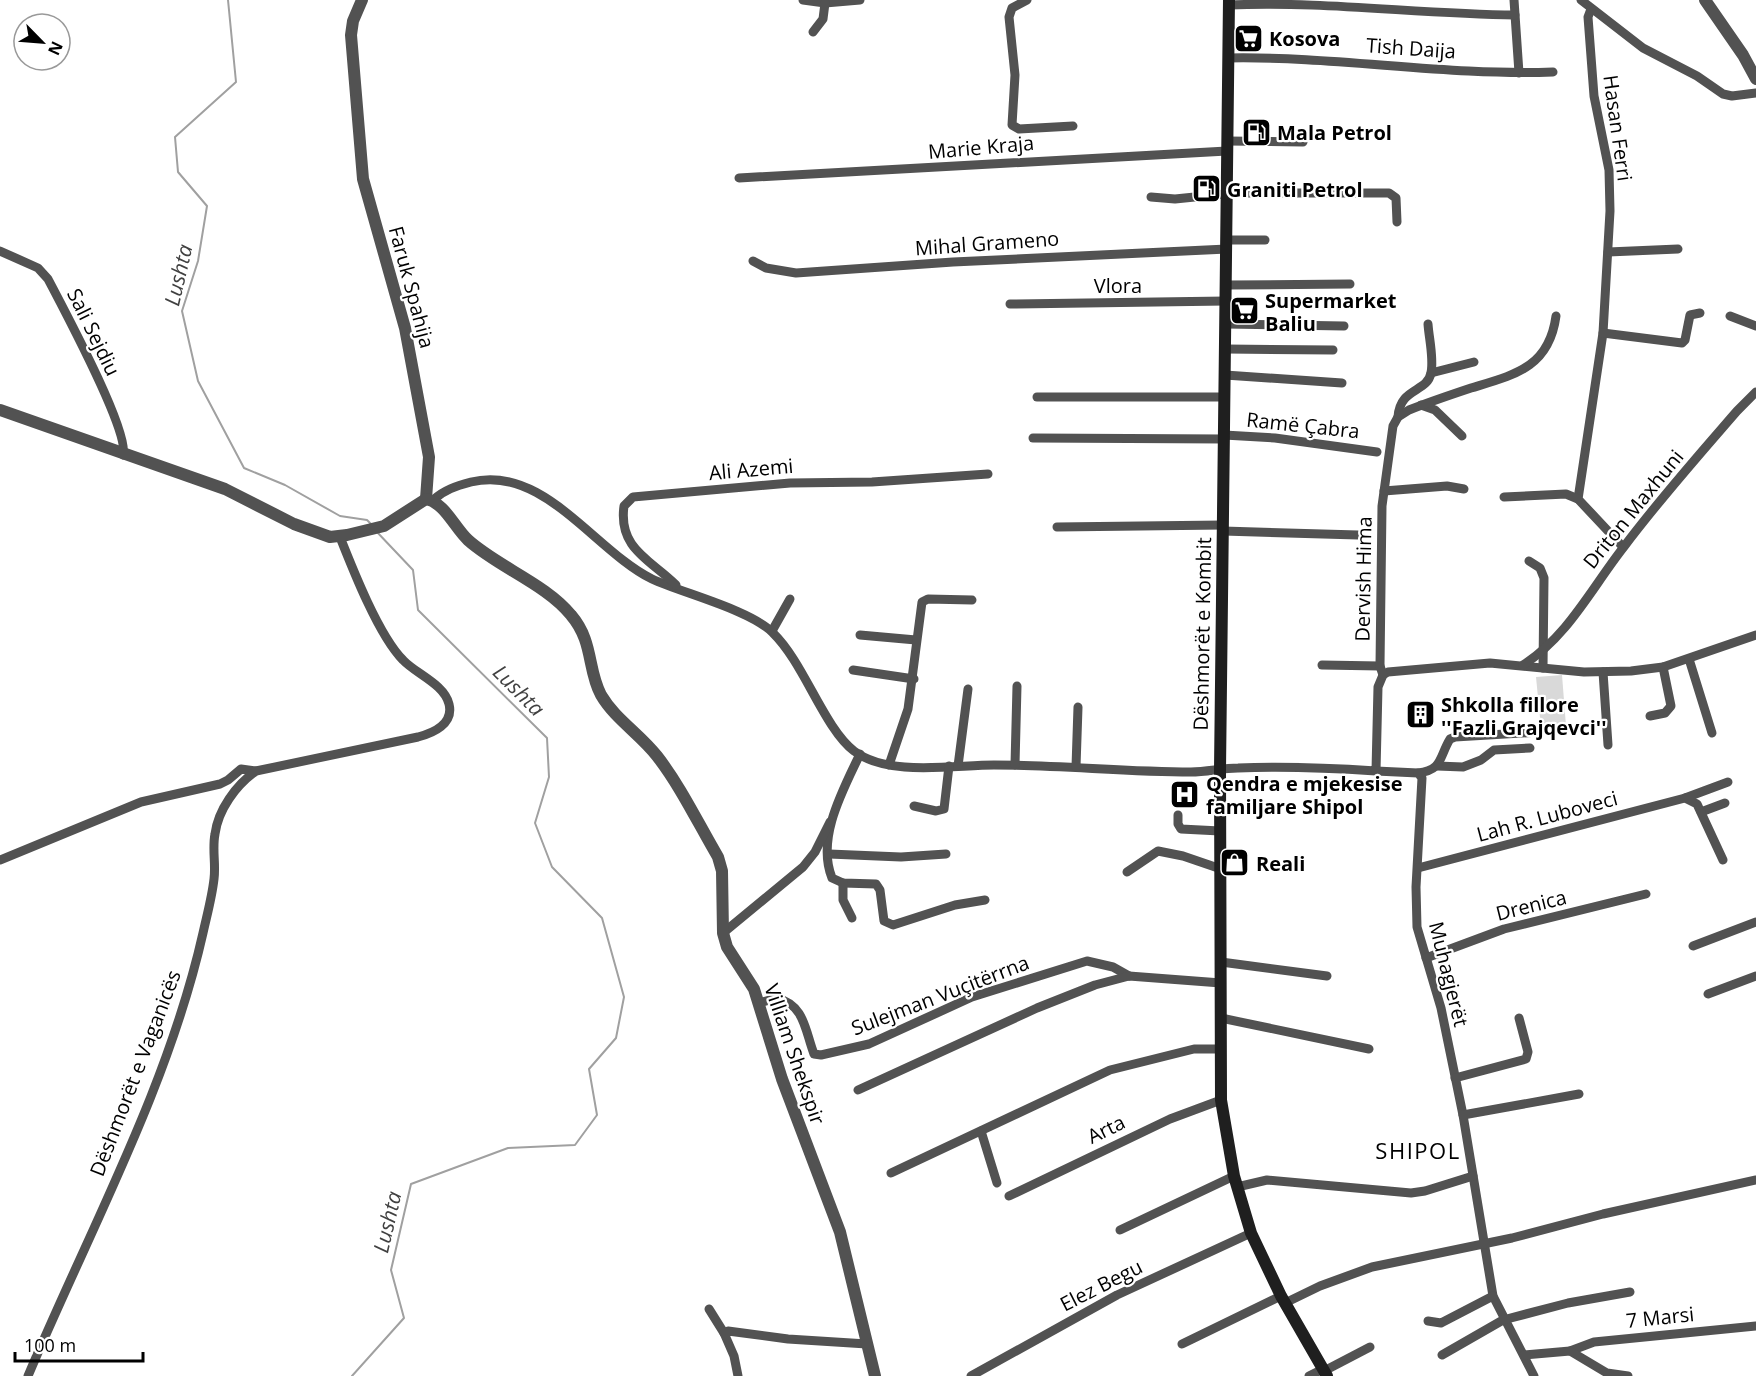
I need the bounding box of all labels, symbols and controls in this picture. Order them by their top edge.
north arrow [12,12,72,72]
supermarket icon: Kosova [1232,22,1264,54]
place label: Kosova [1269,25,1340,52]
street label: Tish Daija [1365,31,1457,65]
text: N [43,38,68,59]
street label: Hasan Ferri [1597,73,1639,183]
fuel station icon: Mala Petrol [1240,116,1272,148]
place label: Mala Petrol [1277,119,1392,146]
street label: Marie Kraja [927,129,1035,165]
fuel station icon: Graniti Petrol [1190,173,1222,205]
place label: Graniti Petrol [1227,176,1363,203]
street label: Faruk Spahija [383,223,441,351]
street label: Mihal Grameno [914,224,1060,262]
water label: Lushta [157,241,199,308]
street label: Vlora [1094,272,1142,299]
street label: Sali Sejdiu [61,284,127,380]
place label: Supermarket Baliu [1265,287,1397,337]
supermarket icon: Supermarket Baliu [1228,295,1260,327]
street label: Ramë Çabra [1245,406,1361,444]
street label: Driton Maxhuni [1577,444,1689,574]
street label: Ali Azemi [708,452,794,486]
street label: Dervish Hima [1348,516,1378,642]
street label: Dëshmorët e Kombit [1187,537,1217,731]
water label: Lushta [487,658,551,722]
place label: Shkolla fillore ''Fazli Grajqevci'' [1441,691,1607,741]
building icon: Shkolla fillore ''Fazli Grajqevci'' [1404,699,1436,731]
place label: Qendra e mjekesise familjare Shipol [1206,770,1402,820]
hospital icon: Qendra e mjekesise familjare Shipol [1169,778,1201,810]
street label: Lah R. Luboveci [1474,784,1620,848]
shop icon: Reali [1219,847,1251,879]
place label: Reali [1256,850,1305,877]
street label: Drenica [1493,883,1569,927]
street label: Muhagjerët [1423,919,1475,1029]
street label: Sulejman Vuçitërrna [847,949,1033,1041]
street label: Dëshmorët e Vaganicës [83,966,187,1180]
street label: Villiam Shekspir [758,980,832,1128]
street label: Arta [1083,1108,1129,1150]
district label: SHIPOL [1375,1135,1461,1165]
water label: Lushta [366,1188,408,1255]
street label: Elez Begu [1055,1253,1147,1317]
street label: 7 Marsi [1625,1300,1695,1334]
scale bar [15,1325,142,1363]
text: 100 m [24,1333,76,1357]

